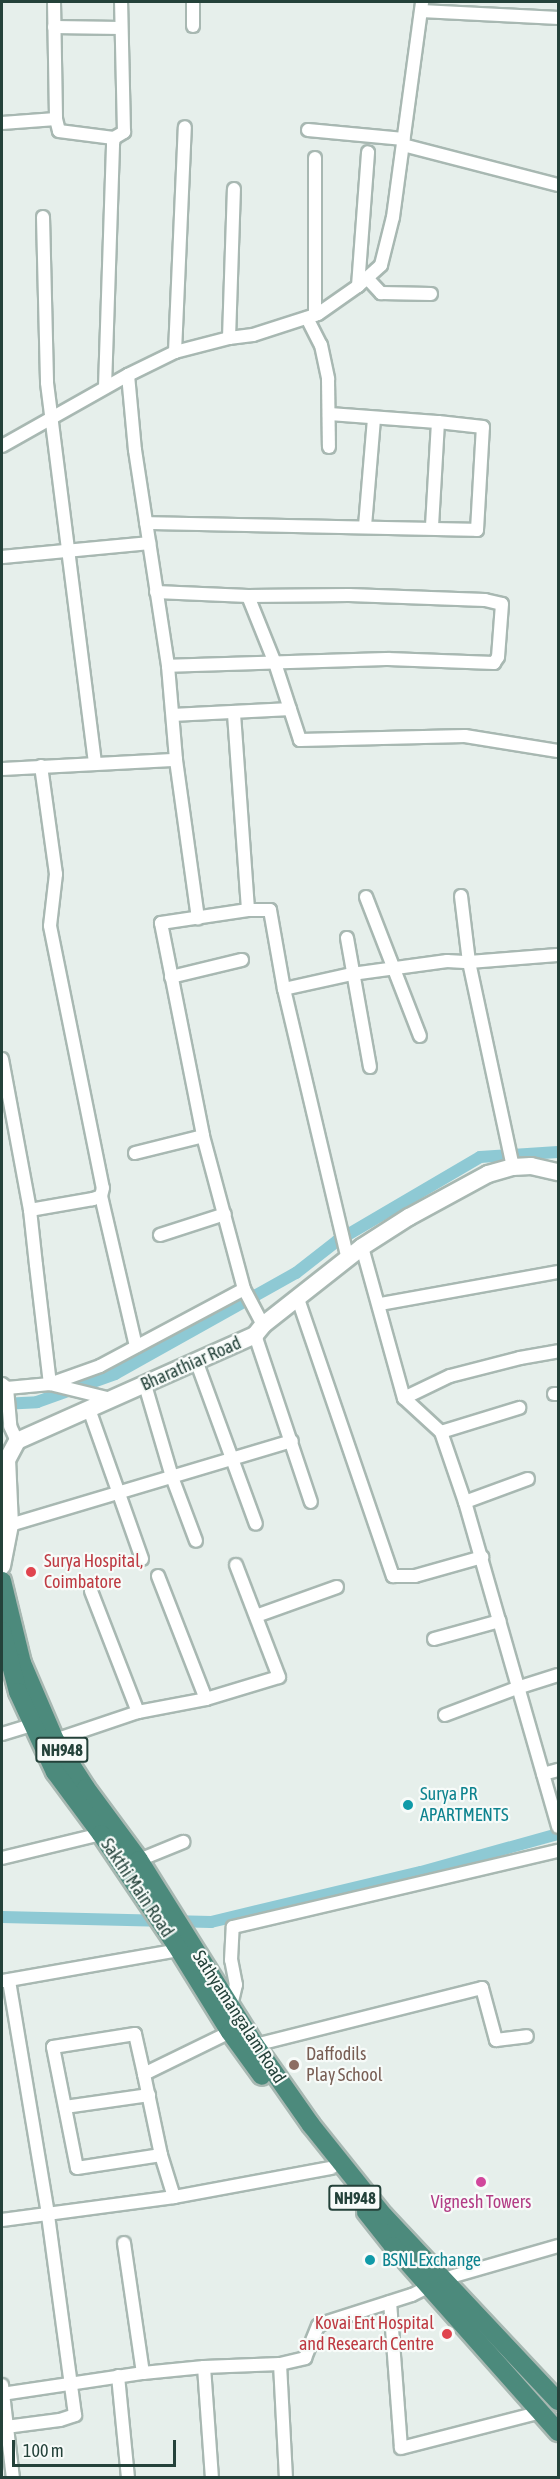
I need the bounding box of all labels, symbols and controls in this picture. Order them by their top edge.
street label: Bharathiar Road [137,1332,245,1396]
place label: Surya Hospital, Coimbatore [44,1551,143,1594]
marker: Surya Hospital, Coimbatore [22,1563,40,1581]
road number: NH948 [35,1737,89,1763]
place label: Surya PR APARTMENTS [420,1784,508,1826]
marker: Surya PR APARTMENTS [401,1798,415,1812]
street label: Sakthi Main Road [96,1834,178,1942]
street label: Sathyamangalam Road [188,1946,290,2088]
place label: Daffodils Play School [306,2044,382,2086]
marker: Daffodils Play School [287,2058,301,2072]
marker: Vignesh Towers [474,2175,488,2189]
road number: NH948 [328,2185,382,2211]
place label: Vignesh Towers [431,2191,531,2213]
place label: BSNL Exchange [382,2249,481,2271]
marker: BSNL Exchange [363,2253,377,2267]
place label: Kovai Ent Hospital and Research Centre [299,2313,434,2356]
marker: Kovai Ent Hospital and Research Centre [438,2325,456,2343]
scale bar [15,2428,178,2466]
text: 100 m [23,2440,64,2461]

